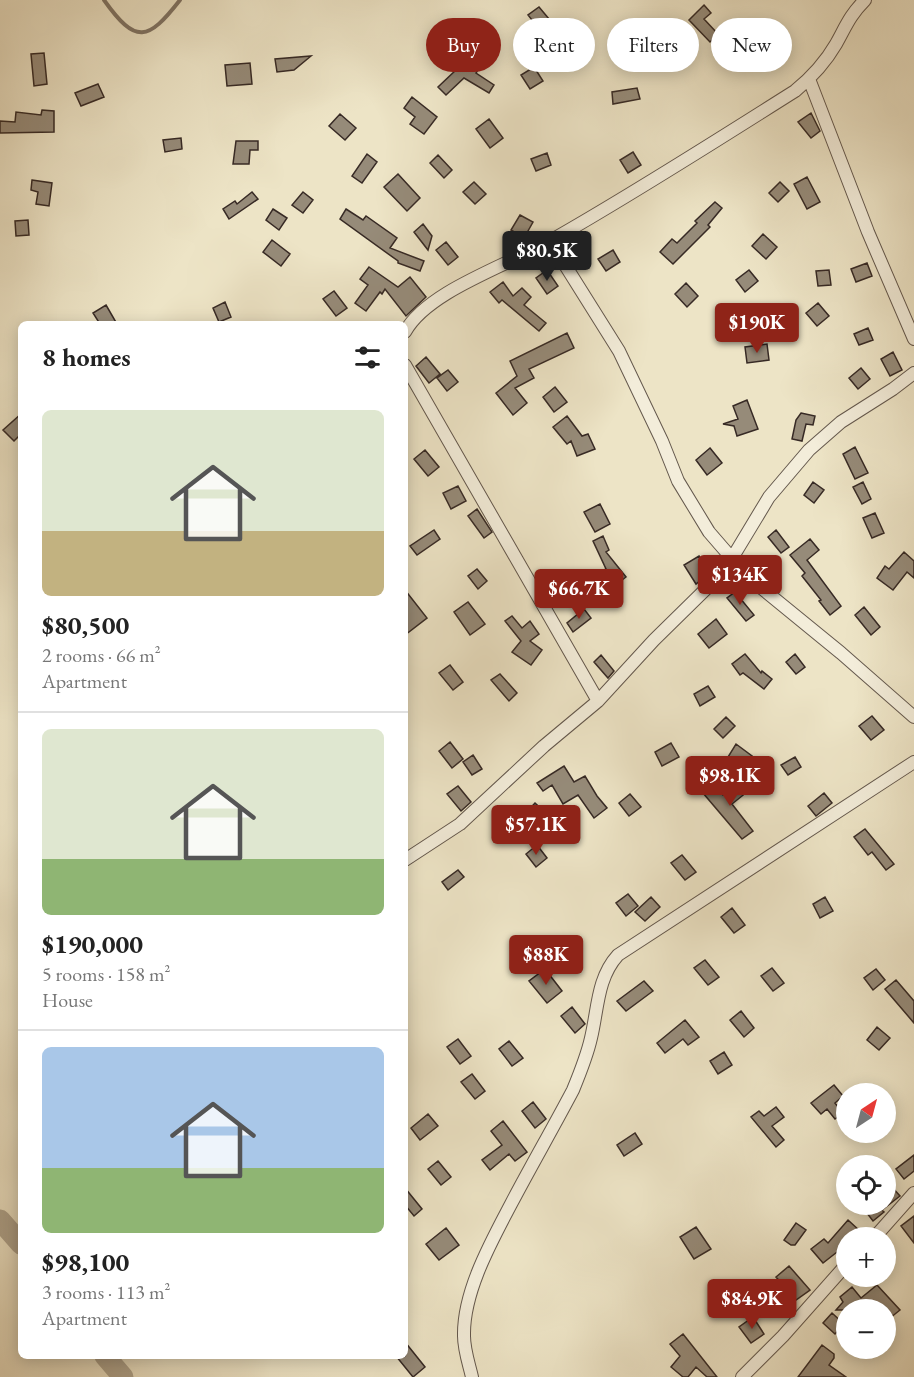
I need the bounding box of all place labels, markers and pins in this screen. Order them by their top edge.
pin: $80.5K [498,231,596,282]
pin: $190K [715,303,799,354]
pin: $134K [698,555,782,606]
pin: $66.7K [530,569,628,620]
pin: $98.1K [681,756,779,807]
pin: $57.1K [487,805,585,856]
pin: $88K [510,935,582,986]
pin: $84.9K [703,1279,801,1330]

